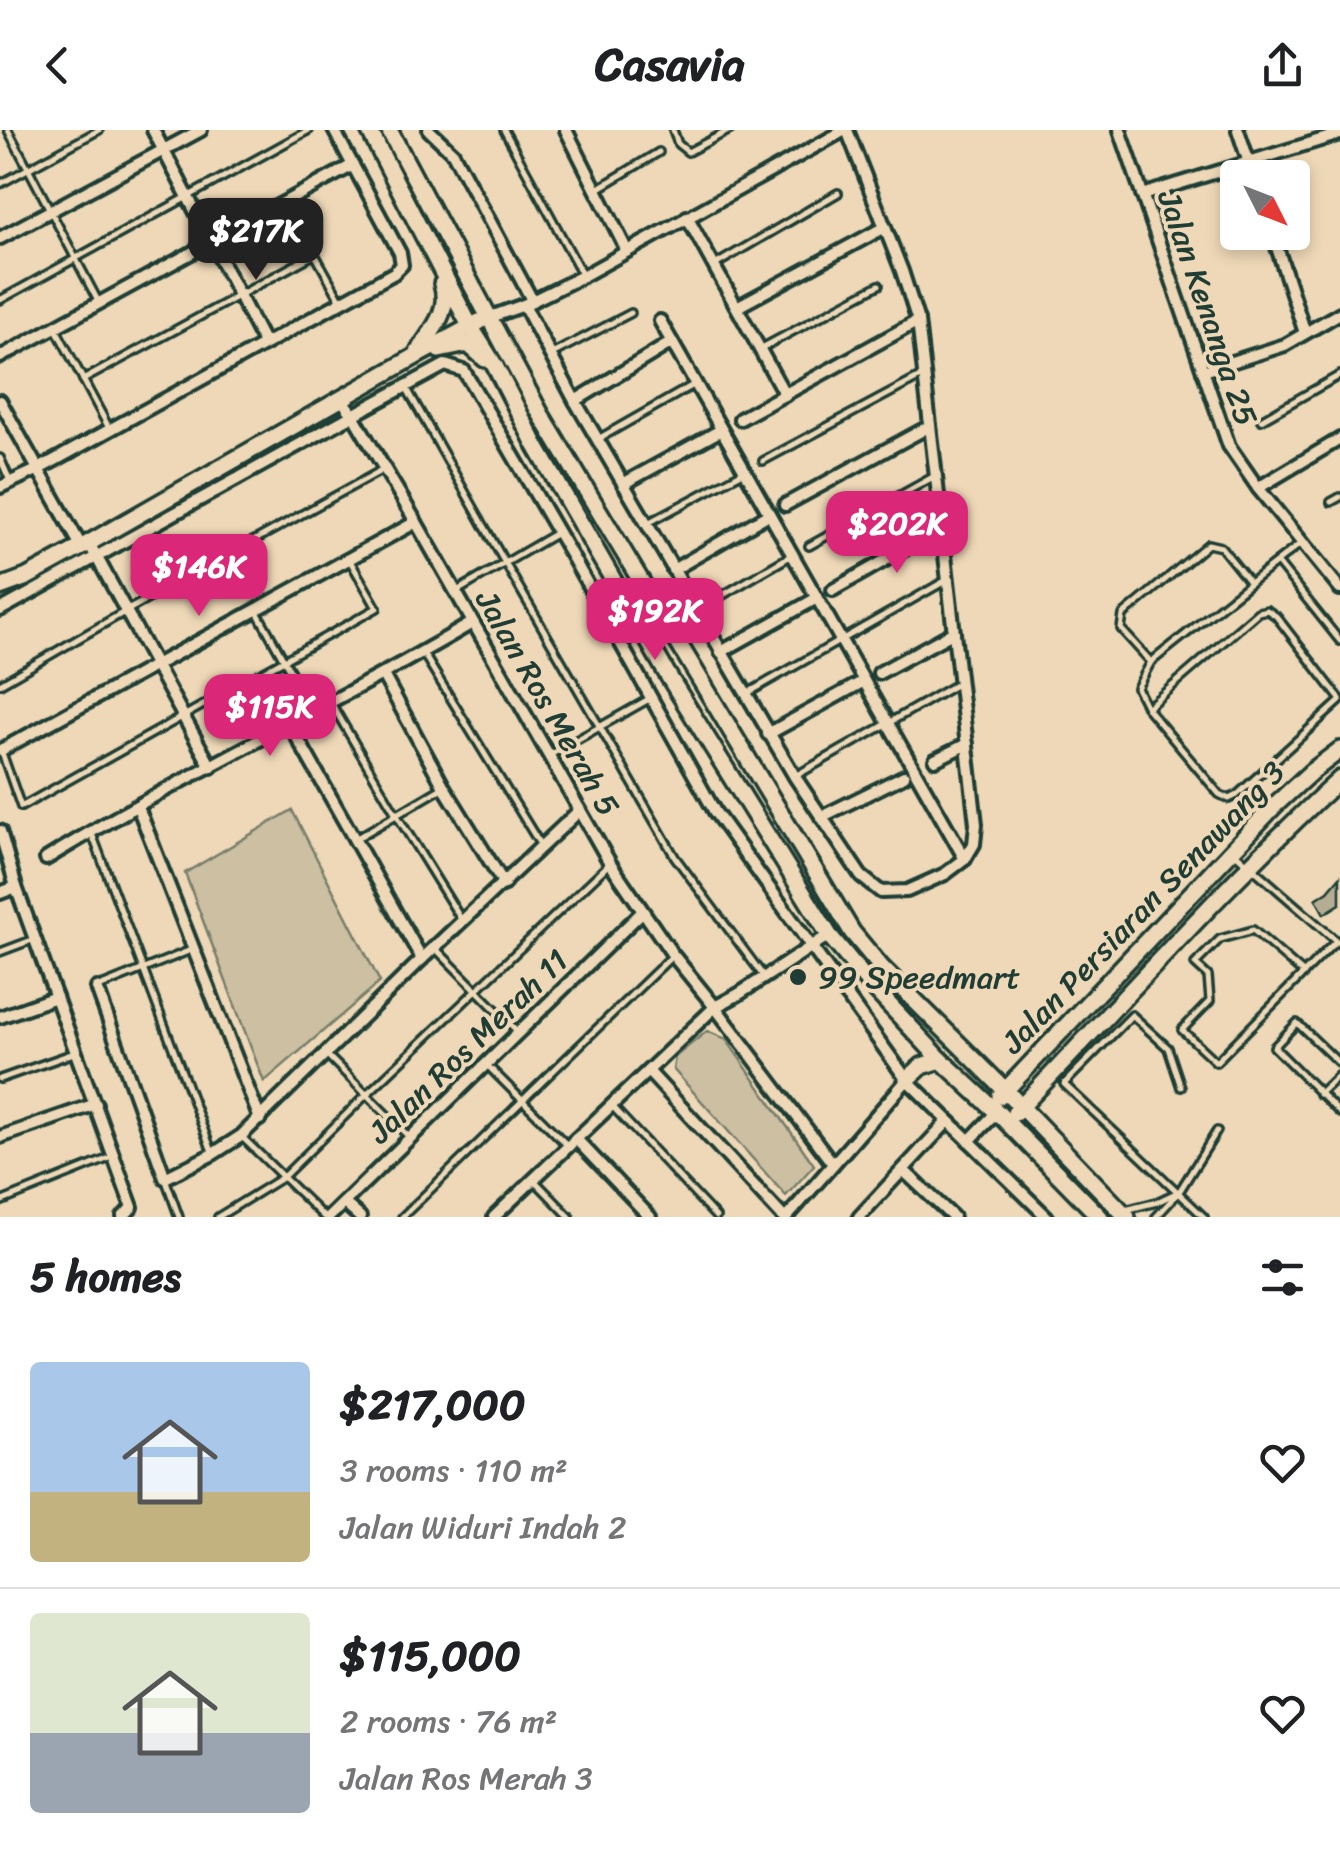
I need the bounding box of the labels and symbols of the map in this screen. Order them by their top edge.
north arrow [1220,160,1310,250]
street label: Jalan Kenanga 25 [1140,182,1275,434]
pin: $217K [186,198,326,283]
pin: $202K [827,491,967,576]
pin: $146K [129,534,269,619]
street label: Jalan Ros Merah 5 [459,578,636,828]
pin: $192K [585,578,725,663]
pin: $115K [200,674,340,759]
street label: Jalan Persiaran Senawang 3 [986,747,1300,1069]
street label: Jalan Ros Merah 11 [353,935,583,1159]
place label: 99 Speedmart [818,949,1020,1006]
marker: 99 Speedmart [787,966,809,988]

